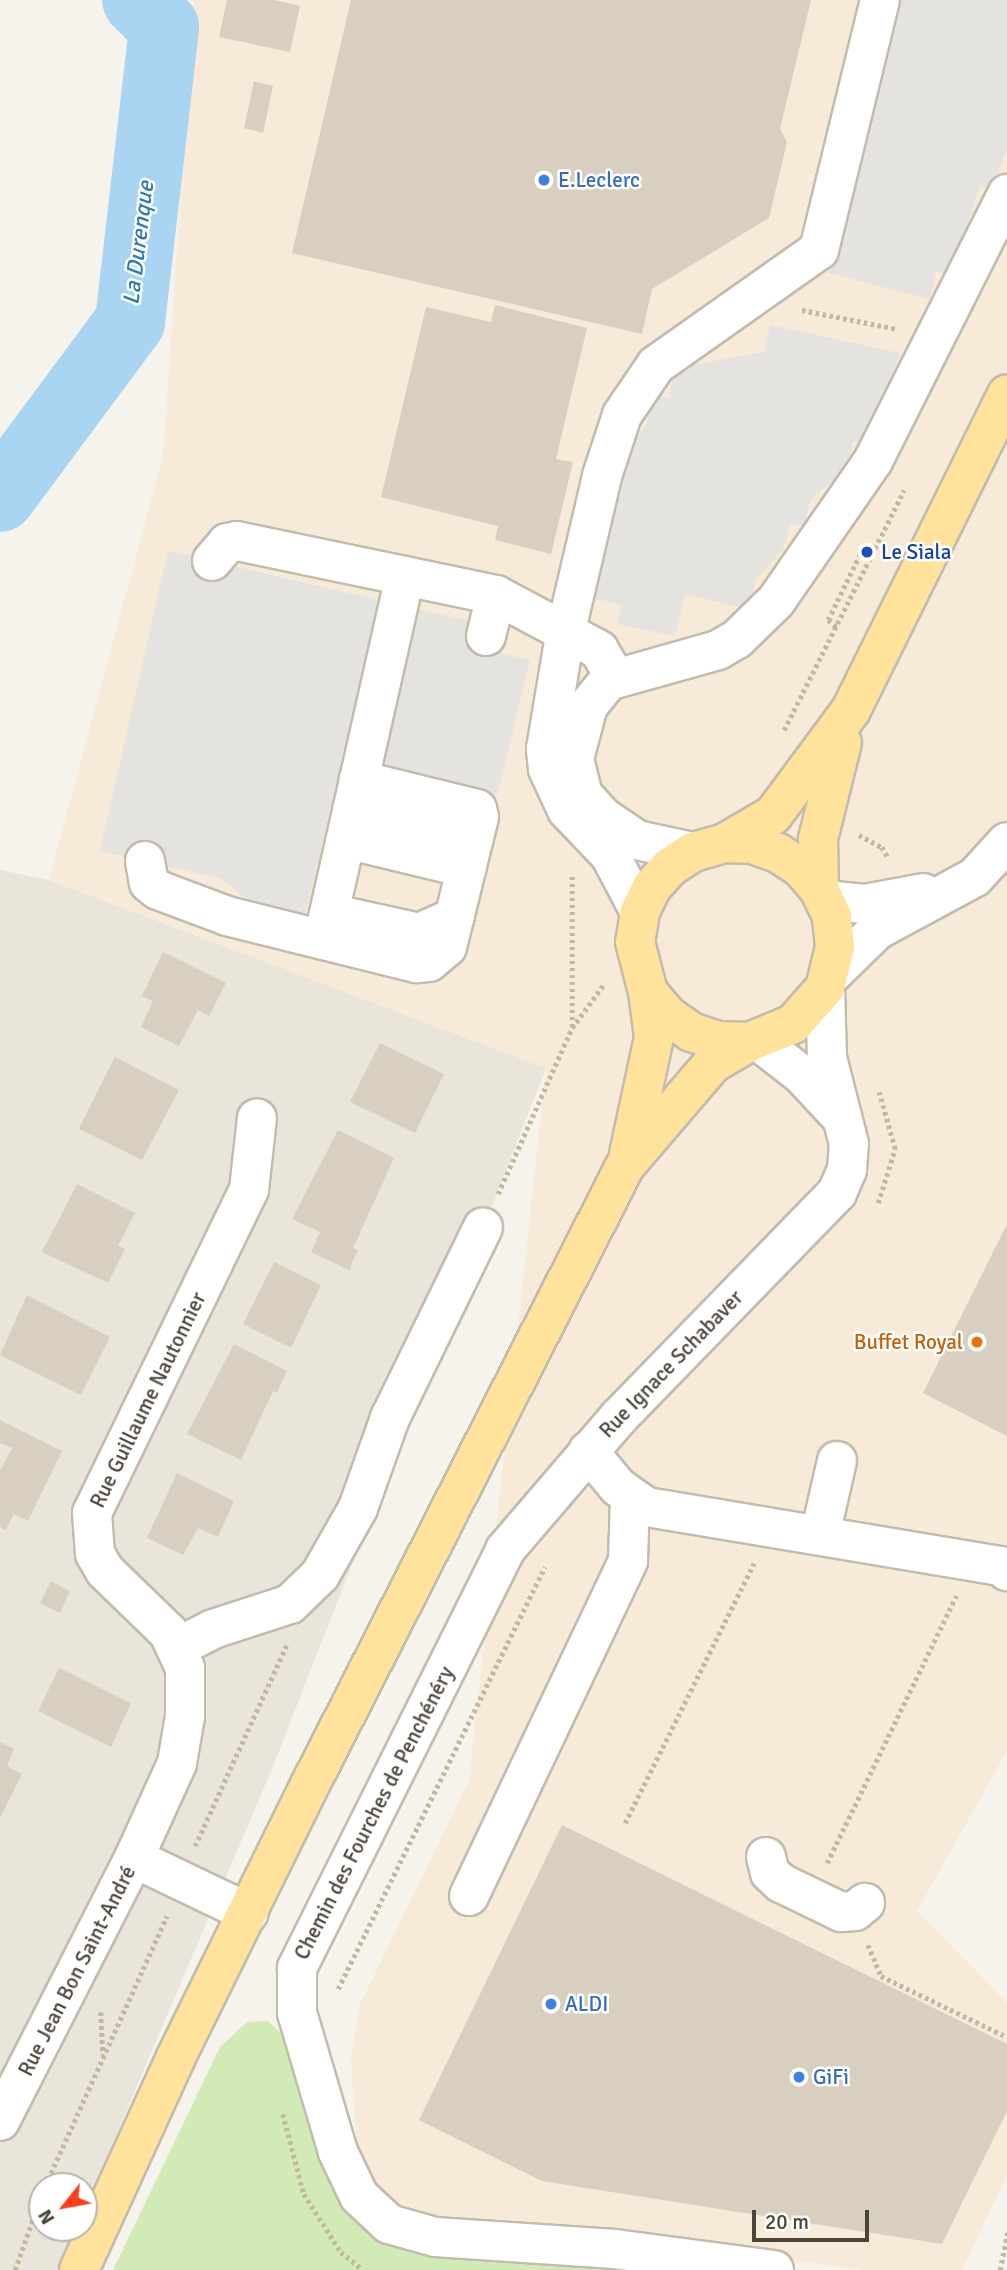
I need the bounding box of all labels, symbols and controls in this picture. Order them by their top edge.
place label: E.Leclerc [558,167,640,193]
marker: E.Leclerc [536,172,552,188]
water label: La Durenque [118,180,160,306]
place label: Le Siala [881,539,951,565]
marker: Le Siala [859,544,875,560]
street label: Rue Ignace Schabaver [594,1285,748,1443]
street label: Rue Guillaume Nautonnier [85,1288,211,1512]
place label: Buffet Royal [854,1329,963,1355]
marker: Buffet Royal [969,1334,985,1350]
street label: Chemin des Fourches de Penchénéry [289,1662,459,1964]
street label: Rue Jean Bon Saint-André [13,1862,141,2080]
place label: ALDI [565,1991,608,2017]
marker: ALDI [543,1996,559,2012]
place label: GiFi [813,2064,849,2090]
marker: GiFi [791,2069,807,2085]
north arrow [28,2172,98,2242]
scale bar [755,2196,872,2240]
text: N [33,2205,60,2229]
text: 20 m [765,2209,809,2235]

